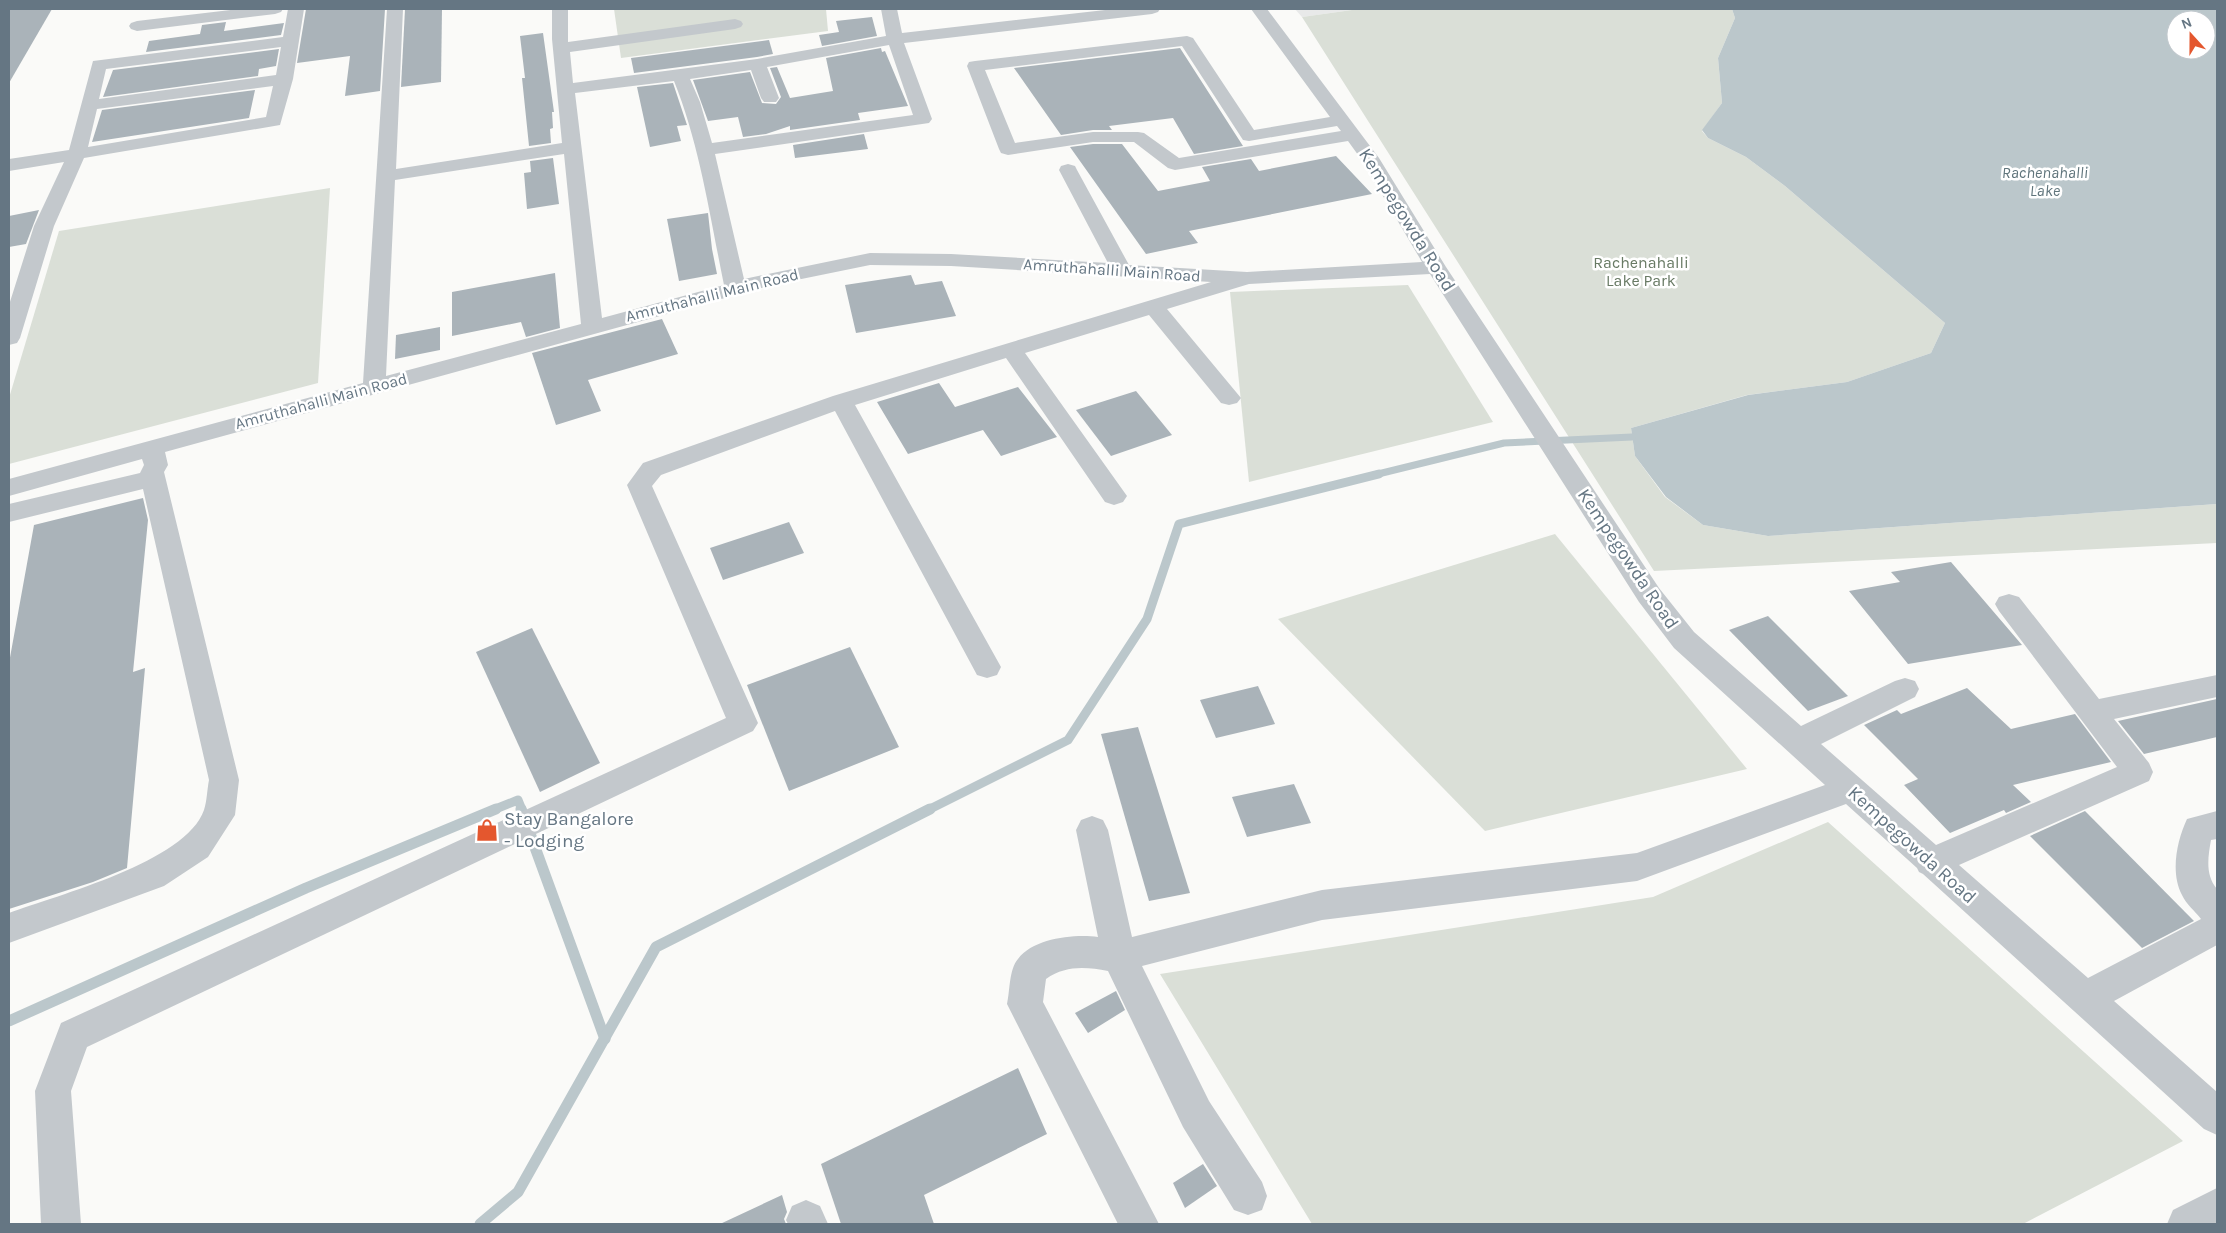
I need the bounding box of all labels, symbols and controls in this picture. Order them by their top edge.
north arrow [2166,10,2216,60]
text: N [2179,14,2194,33]
street label: Kempegowda Road [1354,144,1460,296]
water label: Rachenahalli Lake [2002,163,2088,200]
park label: Rachenahalli Lake Park [1593,253,1689,290]
street label: Amruthahalli Main Road [1023,254,1201,286]
street label: Amruthahalli Main Road [624,264,800,326]
street label: Amruthahalli Main Road [233,369,409,433]
street label: Kempegowda Road [1573,485,1683,633]
street label: Kempegowda Road [1843,782,1981,908]
place label: Stay Bangalore - Lodging [504,808,634,852]
shop icon: Stay Bangalore - Lodging [474,817,500,843]

